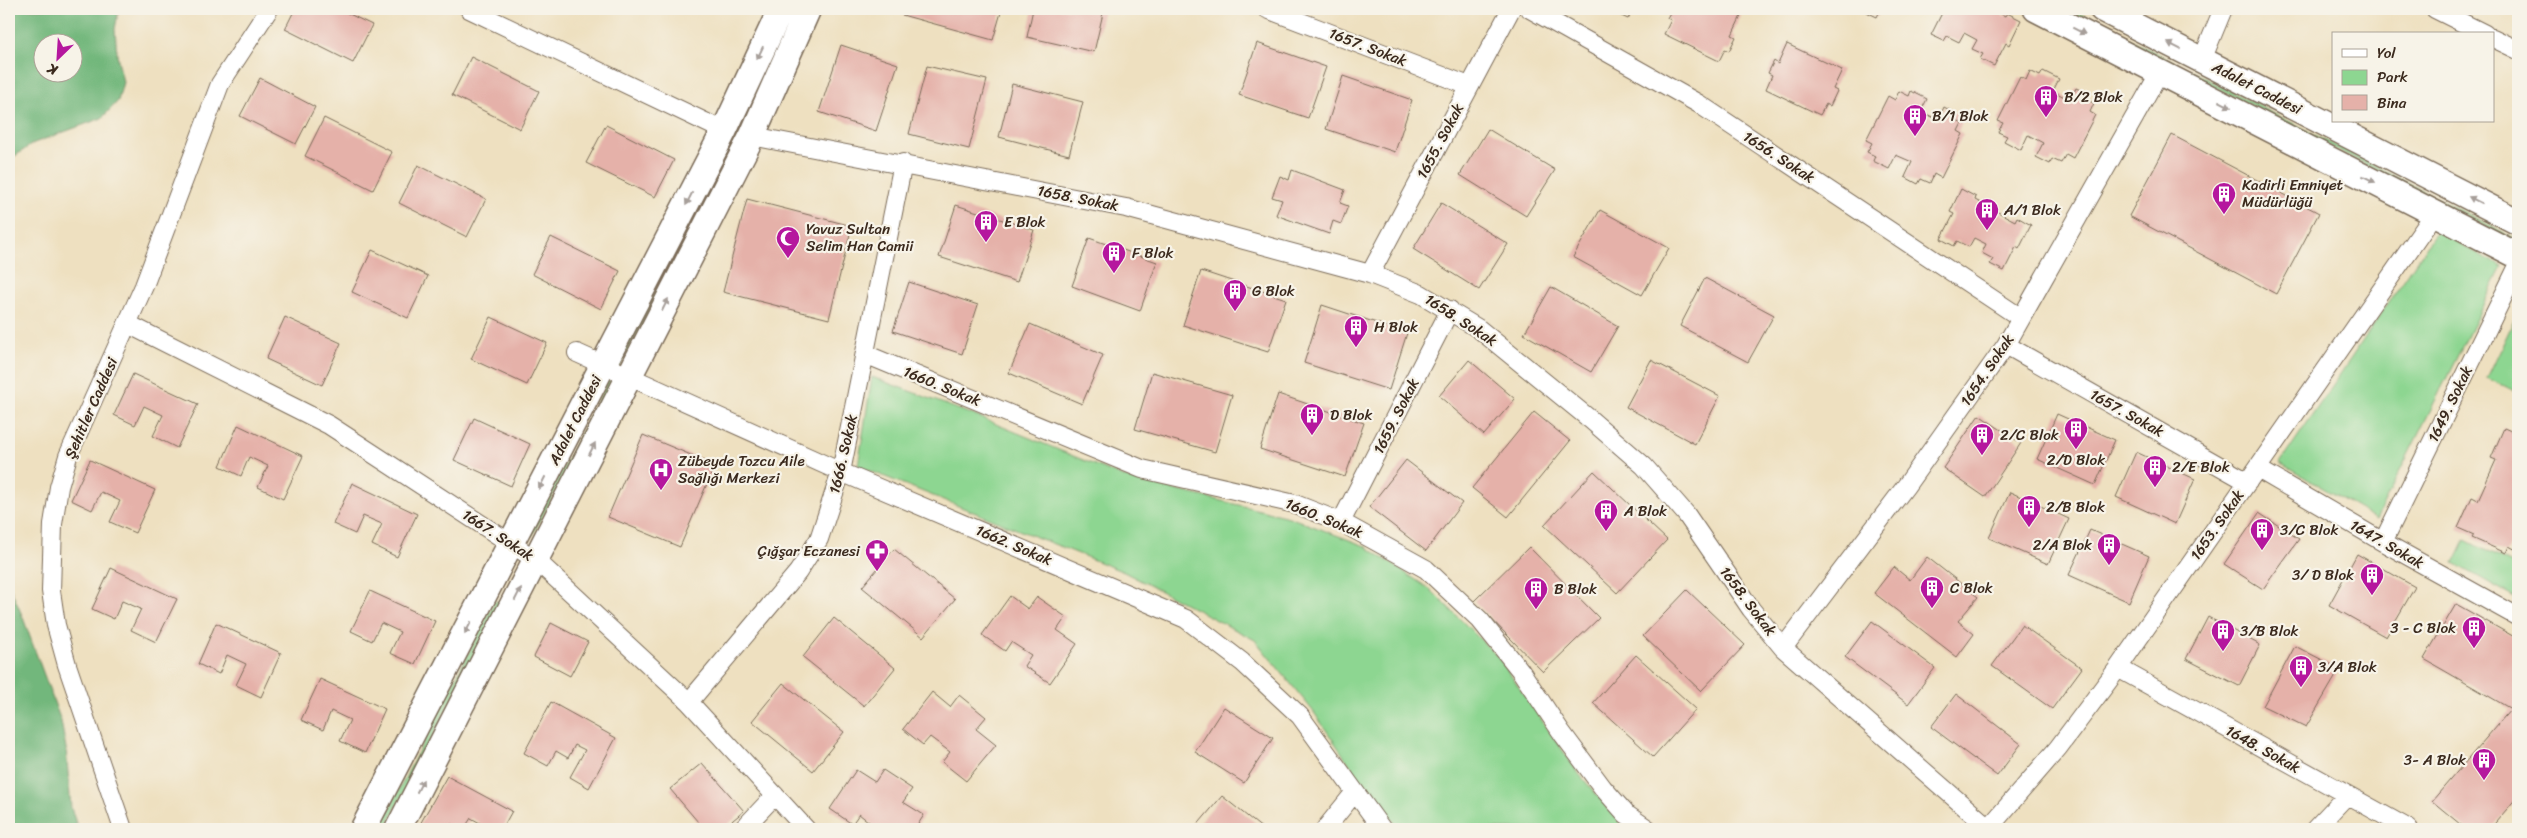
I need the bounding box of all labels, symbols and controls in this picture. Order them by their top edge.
street label: 1657. Sokak [1325,20,1411,74]
one-way arrow [2072,27,2087,35]
north arrow [32,32,82,82]
legend [2332,32,2494,122]
text: Yol [2377,40,2396,66]
one-way arrow [2167,42,2182,50]
one-way arrow [756,46,764,60]
street label: Adalet Caddesi [2207,54,2307,122]
text: K [42,56,63,83]
text: Park [2377,64,2408,90]
building icon: B/2 Blok [2033,84,2059,118]
place label: B/2 Blok [2064,84,2123,110]
text: Bina [2377,90,2407,116]
street label: 1655. Sokak [1409,99,1471,183]
one-way arrow [2217,100,2232,108]
building icon: B/1 Blok [1902,103,1928,137]
place label: B/1 Blok [1932,103,1989,129]
street label: 1656. Sokak [1738,124,1820,190]
place label: Kadirli Emniyet Müdürlüğü [2242,172,2344,215]
one-way arrow [2362,175,2376,183]
street label: 1658. Sokak [1035,177,1121,219]
building icon: Kadirli Emniyet Müdürlüğü [2211,181,2237,215]
one-way arrow [685,192,693,206]
one-way arrow [2468,196,2482,204]
building icon: A/1 Blok [1974,197,2000,231]
place label: A/1 Blok [2003,197,2061,223]
building icon: E Blok [973,209,999,243]
place label: E Blok [1004,209,1046,235]
place label: Yavuz Sultan Selim Han Camii [806,216,914,259]
mosque icon: Yavuz Sultan Selim Han Camii [775,225,801,259]
building icon: F Blok [1101,240,1127,274]
place label: F Blok [1132,240,1174,266]
building icon: G Blok [1222,278,1248,312]
place label: G Blok [1252,278,1295,304]
street label: 1658. Sokak [1419,287,1503,353]
one-way arrow [661,297,670,312]
building icon: H Blok [1343,314,1369,348]
place label: H Blok [1374,314,1418,340]
street label: 1654. Sokak [1953,329,2021,411]
street label: Şehitler Caddesi [57,352,125,463]
street label: 1660. Sokak [899,359,985,413]
street label: 1649. Sokak [2420,361,2480,447]
street label: Adalet Caddesi [541,370,609,470]
street label: 1659. Sokak [1366,373,1426,459]
street label: 1657. Sokak [2085,382,2169,444]
building icon: D Blok [1299,402,1325,436]
place label: D Blok [1330,402,1372,428]
street label: 1666. Sokak [821,412,865,496]
building icon: 2/D Blok [2063,416,2089,450]
building icon: 2/C Blok [1969,422,1995,456]
place label: 2/C Blok [2000,422,2059,448]
one-way arrow [588,442,596,457]
place label: 2/D Blok [2047,447,2105,473]
place label: Zübeyde Tozcu Aile Sağlığı Merkezi [678,448,805,491]
building icon: 2/E Blok [2142,454,2168,488]
place label: 2/E Blok [2172,454,2230,480]
hospital icon: Zübeyde Tozcu Aile Sağlığı Merkezi [648,457,674,491]
one-way arrow [538,476,546,491]
street label: 1653. Sokak [2183,484,2251,566]
street label: 1660. Sokak [1281,491,1367,545]
building icon: 2/B Blok [2016,494,2042,528]
place label: 2/B Blok [2046,494,2105,520]
building icon: A Blok [1593,498,1619,532]
place label: A Blok [1623,498,1667,524]
street label: 1667. Sokak [457,502,539,568]
street label: 1647. Sokak [2345,512,2429,576]
street label: 1662. Sokak [972,517,1056,573]
building icon: 3/C Blok [2249,517,2275,551]
place label: 3/C Blok [2280,517,2338,543]
place label: 2/A Blok [2033,532,2092,558]
building icon: 2/A Blok [2096,532,2122,566]
place label: Çığşar Eczanesi [758,538,861,564]
pharmacy icon: Çığşar Eczanesi [864,538,890,572]
street label: 1658. Sokak [1713,560,1783,642]
place label: 3/ D Blok [2292,562,2354,588]
building icon: 3/ D Blok [2359,562,2385,596]
building icon: C Blok [1919,575,1945,609]
place label: C Blok [1950,575,1993,601]
building icon: B Blok [1523,576,1549,610]
place label: B Blok [1554,576,1597,602]
one-way arrow [514,587,522,602]
place label: 3 - C Blok [2390,615,2456,641]
building icon: 3 - C Blok [2461,615,2487,649]
building icon: 3/B Blok [2210,618,2236,652]
place label: 3/B Blok [2240,618,2299,644]
one-way arrow [464,621,472,635]
building icon: 3/A Blok [2288,654,2314,688]
place label: 3/A Blok [2318,654,2377,680]
street label: 1648. Sokak [2221,718,2305,780]
place label: 3- A Blok [2404,747,2466,773]
building icon: 3- A Blok [2471,747,2497,781]
one-way arrow [416,779,424,793]

